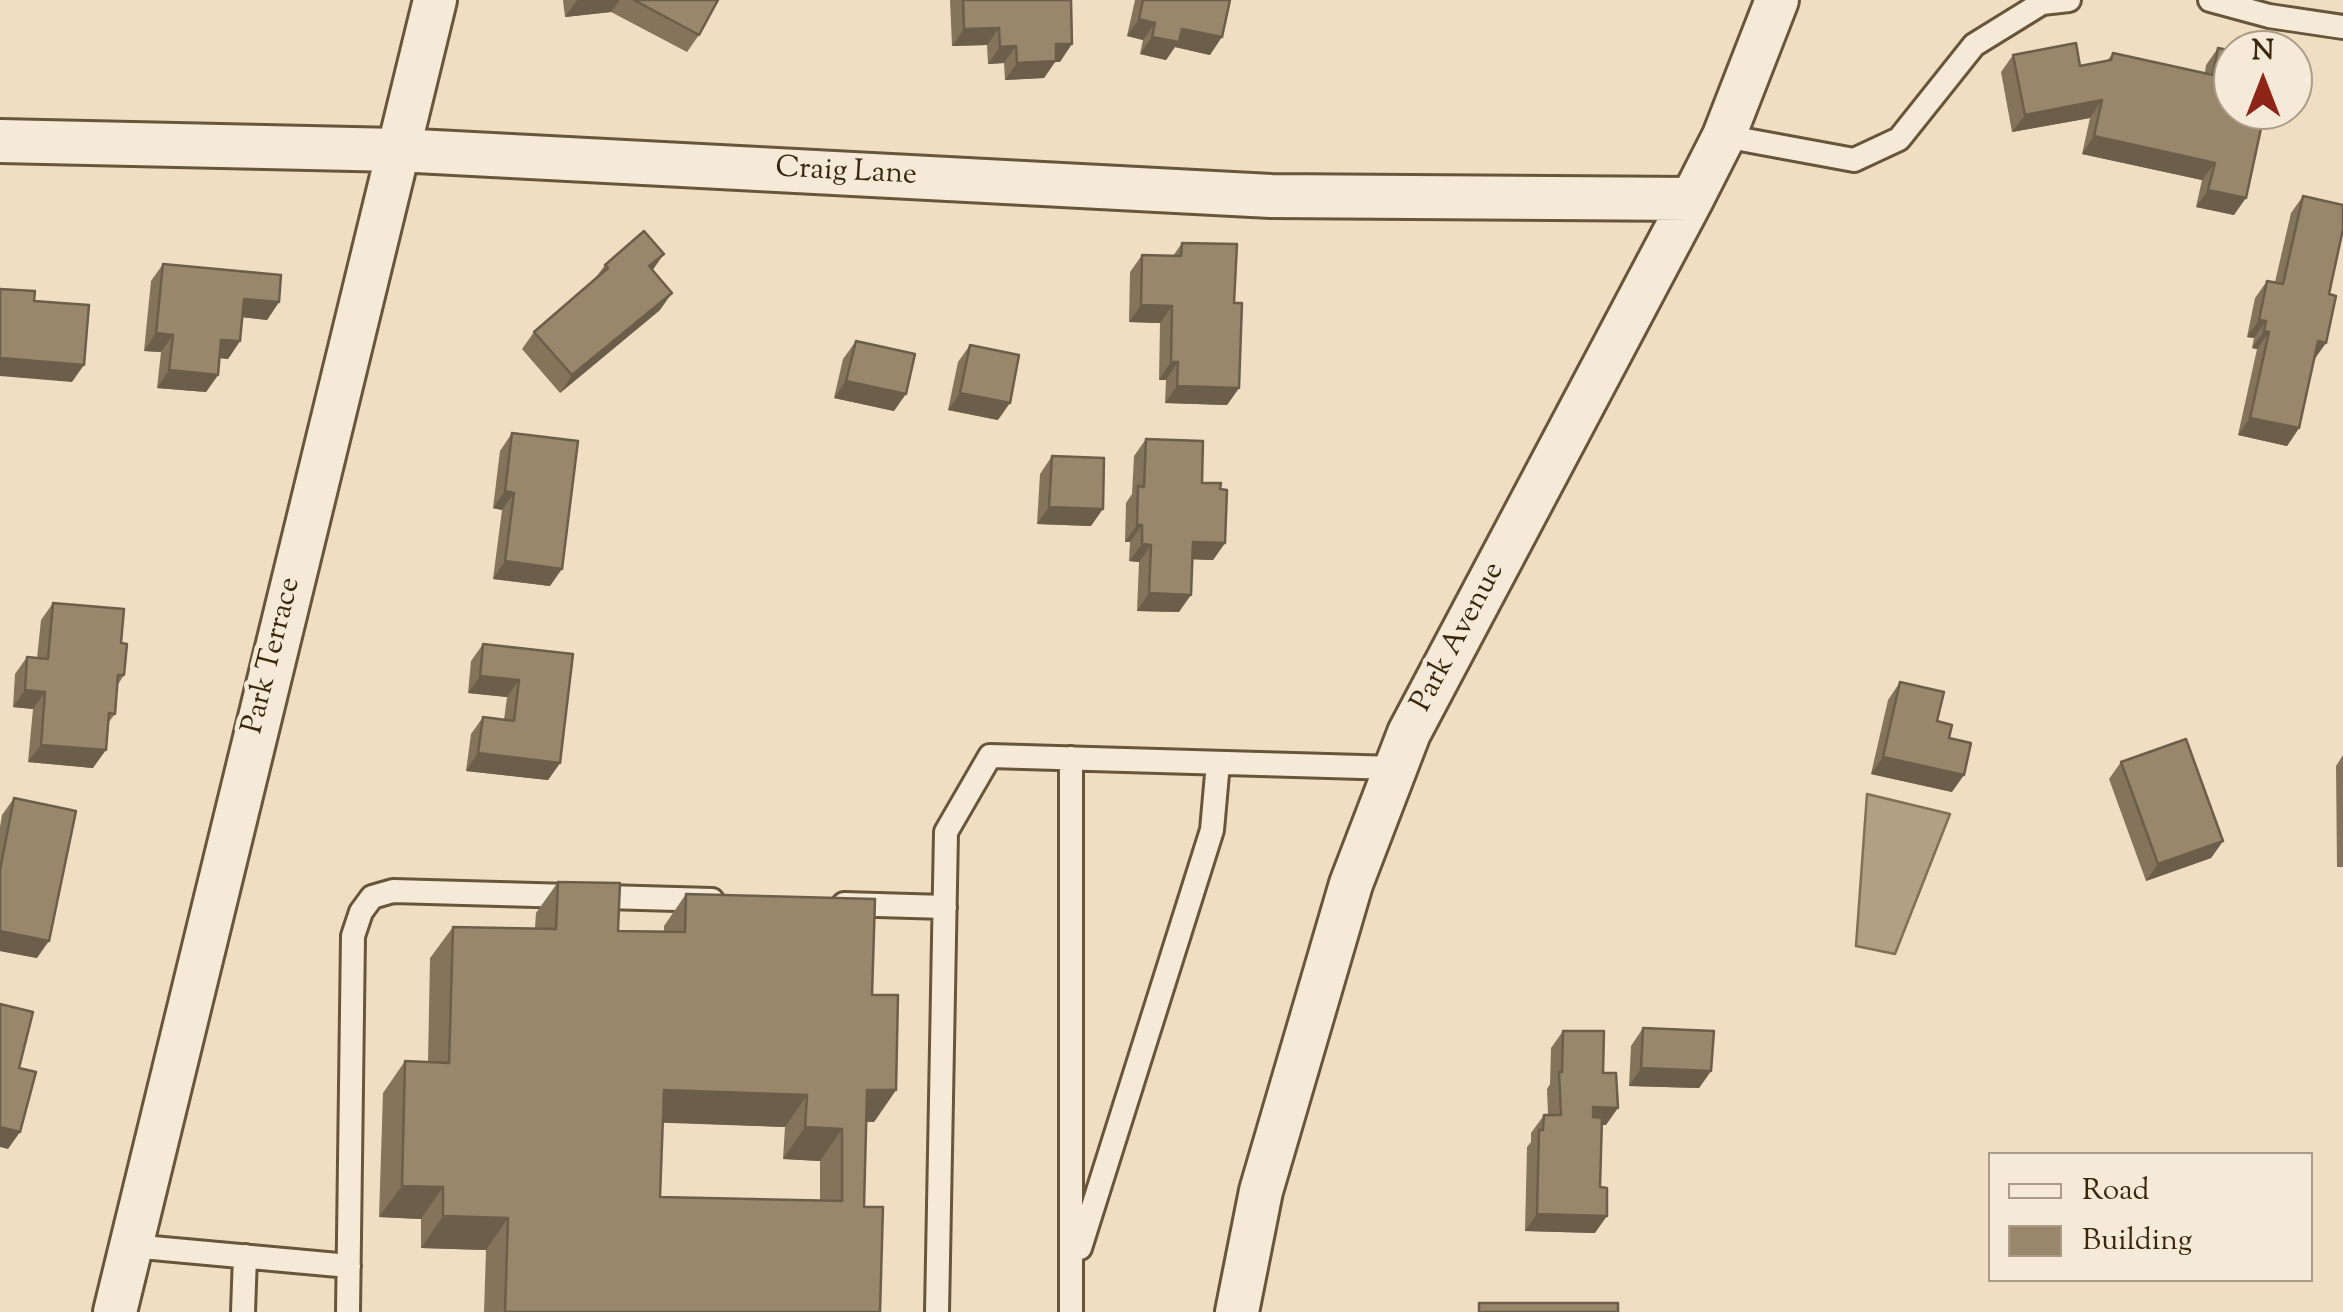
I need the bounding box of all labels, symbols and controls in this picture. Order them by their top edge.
north arrow [2213,30,2313,130]
text: N [2252,32,2274,72]
street label: Craig Lane [774,152,918,196]
street label: Park Avenue [1406,557,1514,719]
street label: Park Terrace [237,574,311,738]
legend [1988,1152,2313,1282]
text: Road [2082,1170,2149,1213]
text: Building [2082,1220,2192,1263]

